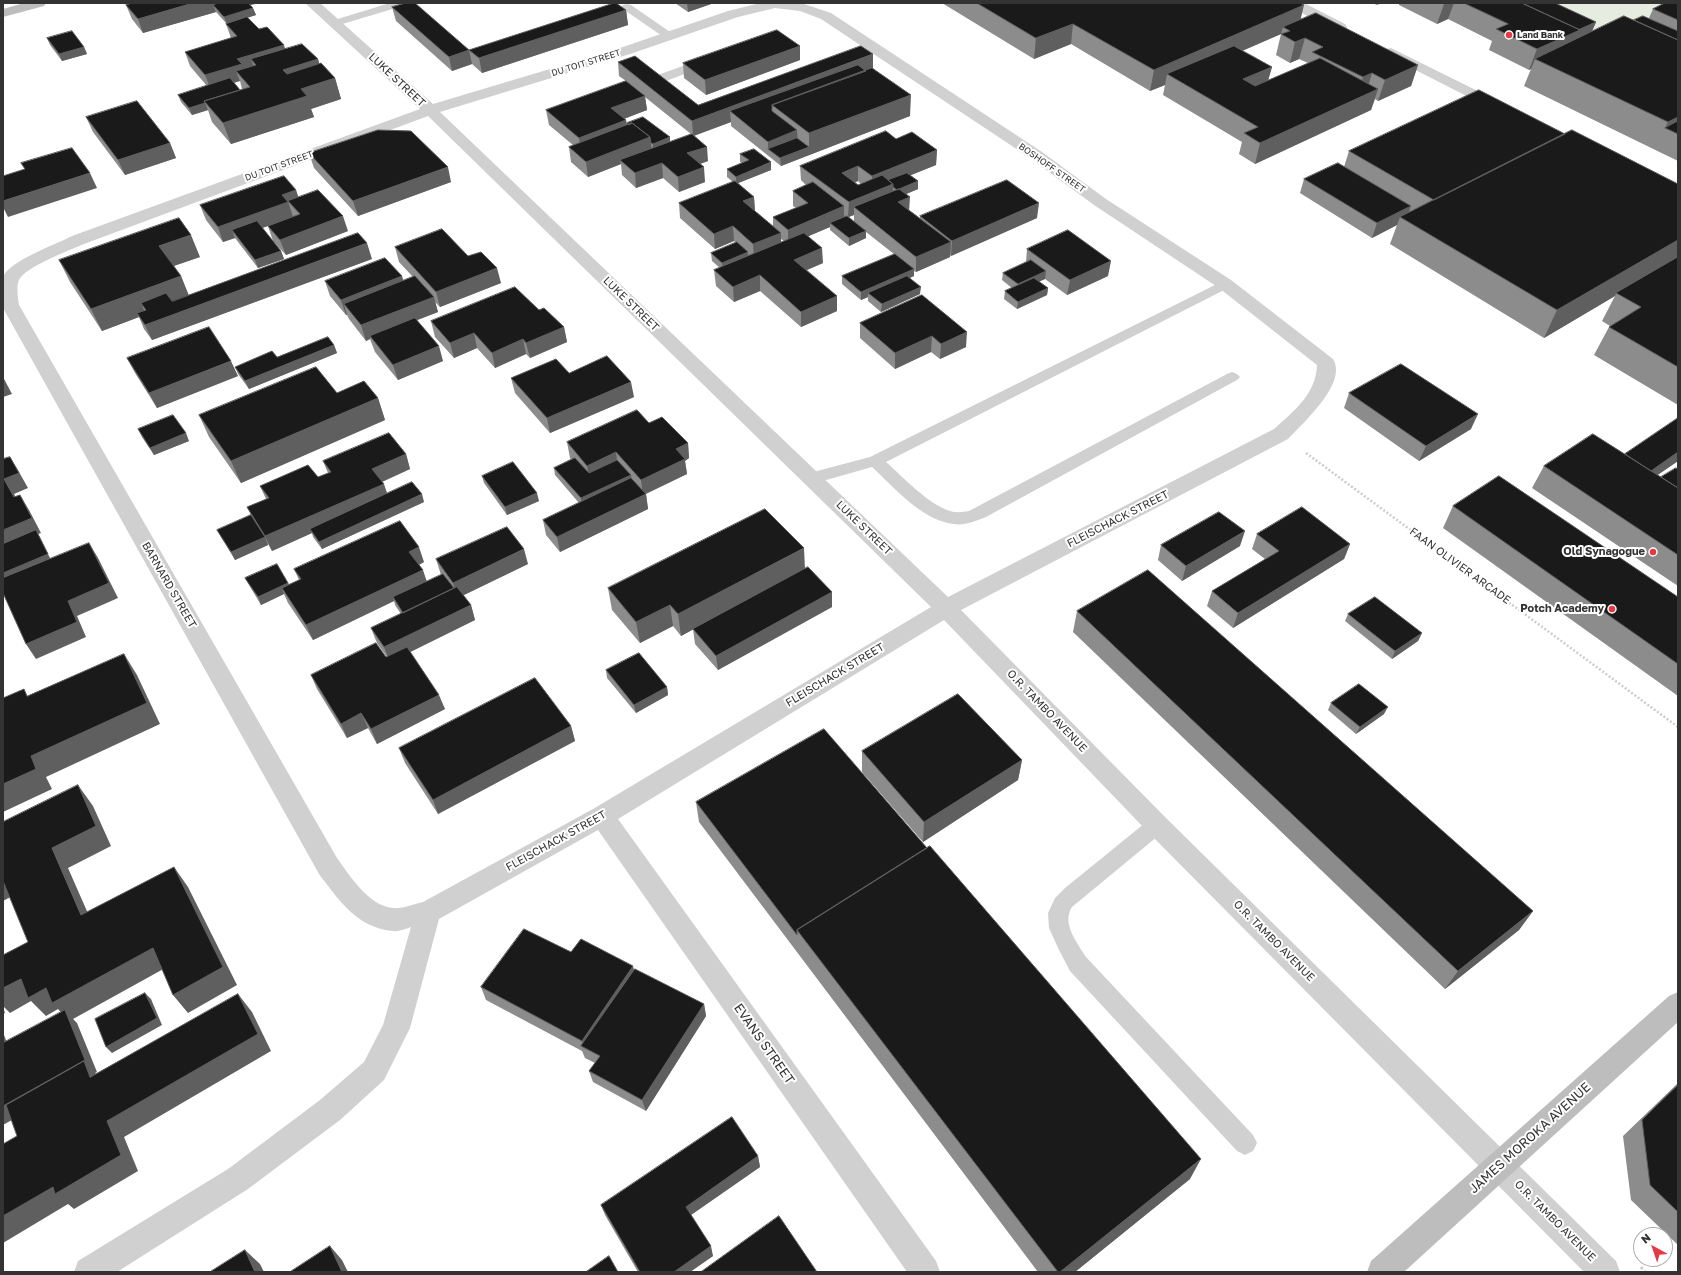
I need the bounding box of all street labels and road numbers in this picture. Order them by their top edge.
street label: DU TOIT STREET [550,47,622,79]
street label: LUKE STREET [366,50,428,110]
street label: BOSHOFF STREET [1017,141,1087,195]
street label: DU TOIT STREET [243,149,315,183]
street label: LUKE STREET [600,274,662,334]
street label: FLEISCHACK STREET [1065,488,1171,550]
street label: LUKE STREET [833,498,895,558]
street label: FAAN OLIVIER ARCADE [1407,525,1513,607]
street label: BARNARD STREET [139,540,199,630]
street label: FLEISCHACK STREET [783,640,887,710]
street label: O.R. TAMBO AVENUE [1004,667,1090,755]
street label: FLEISCHACK STREET [504,808,608,874]
street label: O.R. TAMBO AVENUE [1231,898,1317,984]
street label: EVANS STREET [730,1001,798,1087]
street label: JAMES MOROKA AVENUE [1466,1079,1594,1197]
street label: O.R. TAMBO AVENUE [1512,1178,1598,1264]

